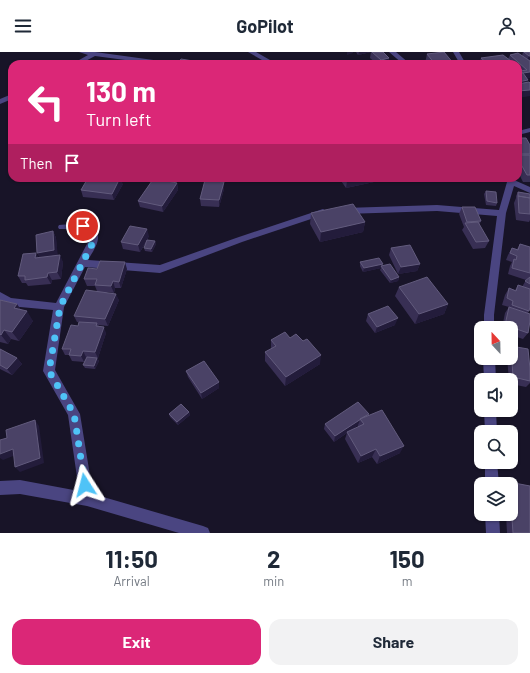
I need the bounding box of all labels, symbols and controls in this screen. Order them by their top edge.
icon: menu [12,15,34,37]
text: GoPilot [236,15,294,37]
icon: person [496,15,518,37]
text: 130 m [86,74,156,108]
icon: left [20,76,72,128]
text: Turn left [86,108,152,130]
icon: arrive [61,152,83,174]
text: Then [20,154,53,172]
pin [66,209,100,243]
icon: arrive [72,215,94,237]
north arrow [474,321,518,365]
map controls [474,321,518,521]
button: sound [474,373,518,417]
button: search [474,425,518,469]
position arrow [64,464,106,506]
button: layers [474,477,518,521]
text: 11:50 [105,544,158,573]
text: 2 [267,544,280,573]
text: 150 [390,544,425,573]
text: Arrival [113,573,150,589]
text: min [263,573,284,589]
text: m [402,573,412,589]
button: Exit [12,619,261,665]
button: Share [269,619,518,665]

